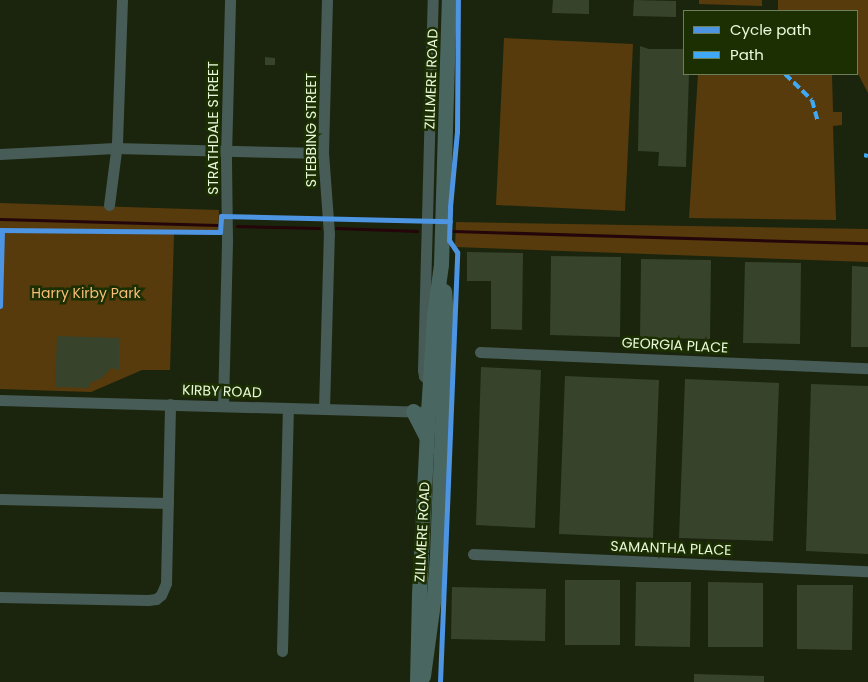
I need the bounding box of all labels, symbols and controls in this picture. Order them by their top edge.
legend [683,10,858,75]
text: Cycle path [730,19,811,40]
street label: ZILLMERE ROAD [421,28,441,130]
text: Path [730,44,764,65]
street label: STRATHDALE STREET [205,61,221,195]
street label: STEBBING STREET [303,73,319,187]
park label: Harry Kirby Park [31,285,141,301]
street label: GEORGIA PLACE [621,334,729,356]
street label: KIRBY ROAD [182,381,262,401]
street label: ZILLMERE ROAD [411,481,433,583]
street label: SAMANTHA PLACE [610,537,732,559]

